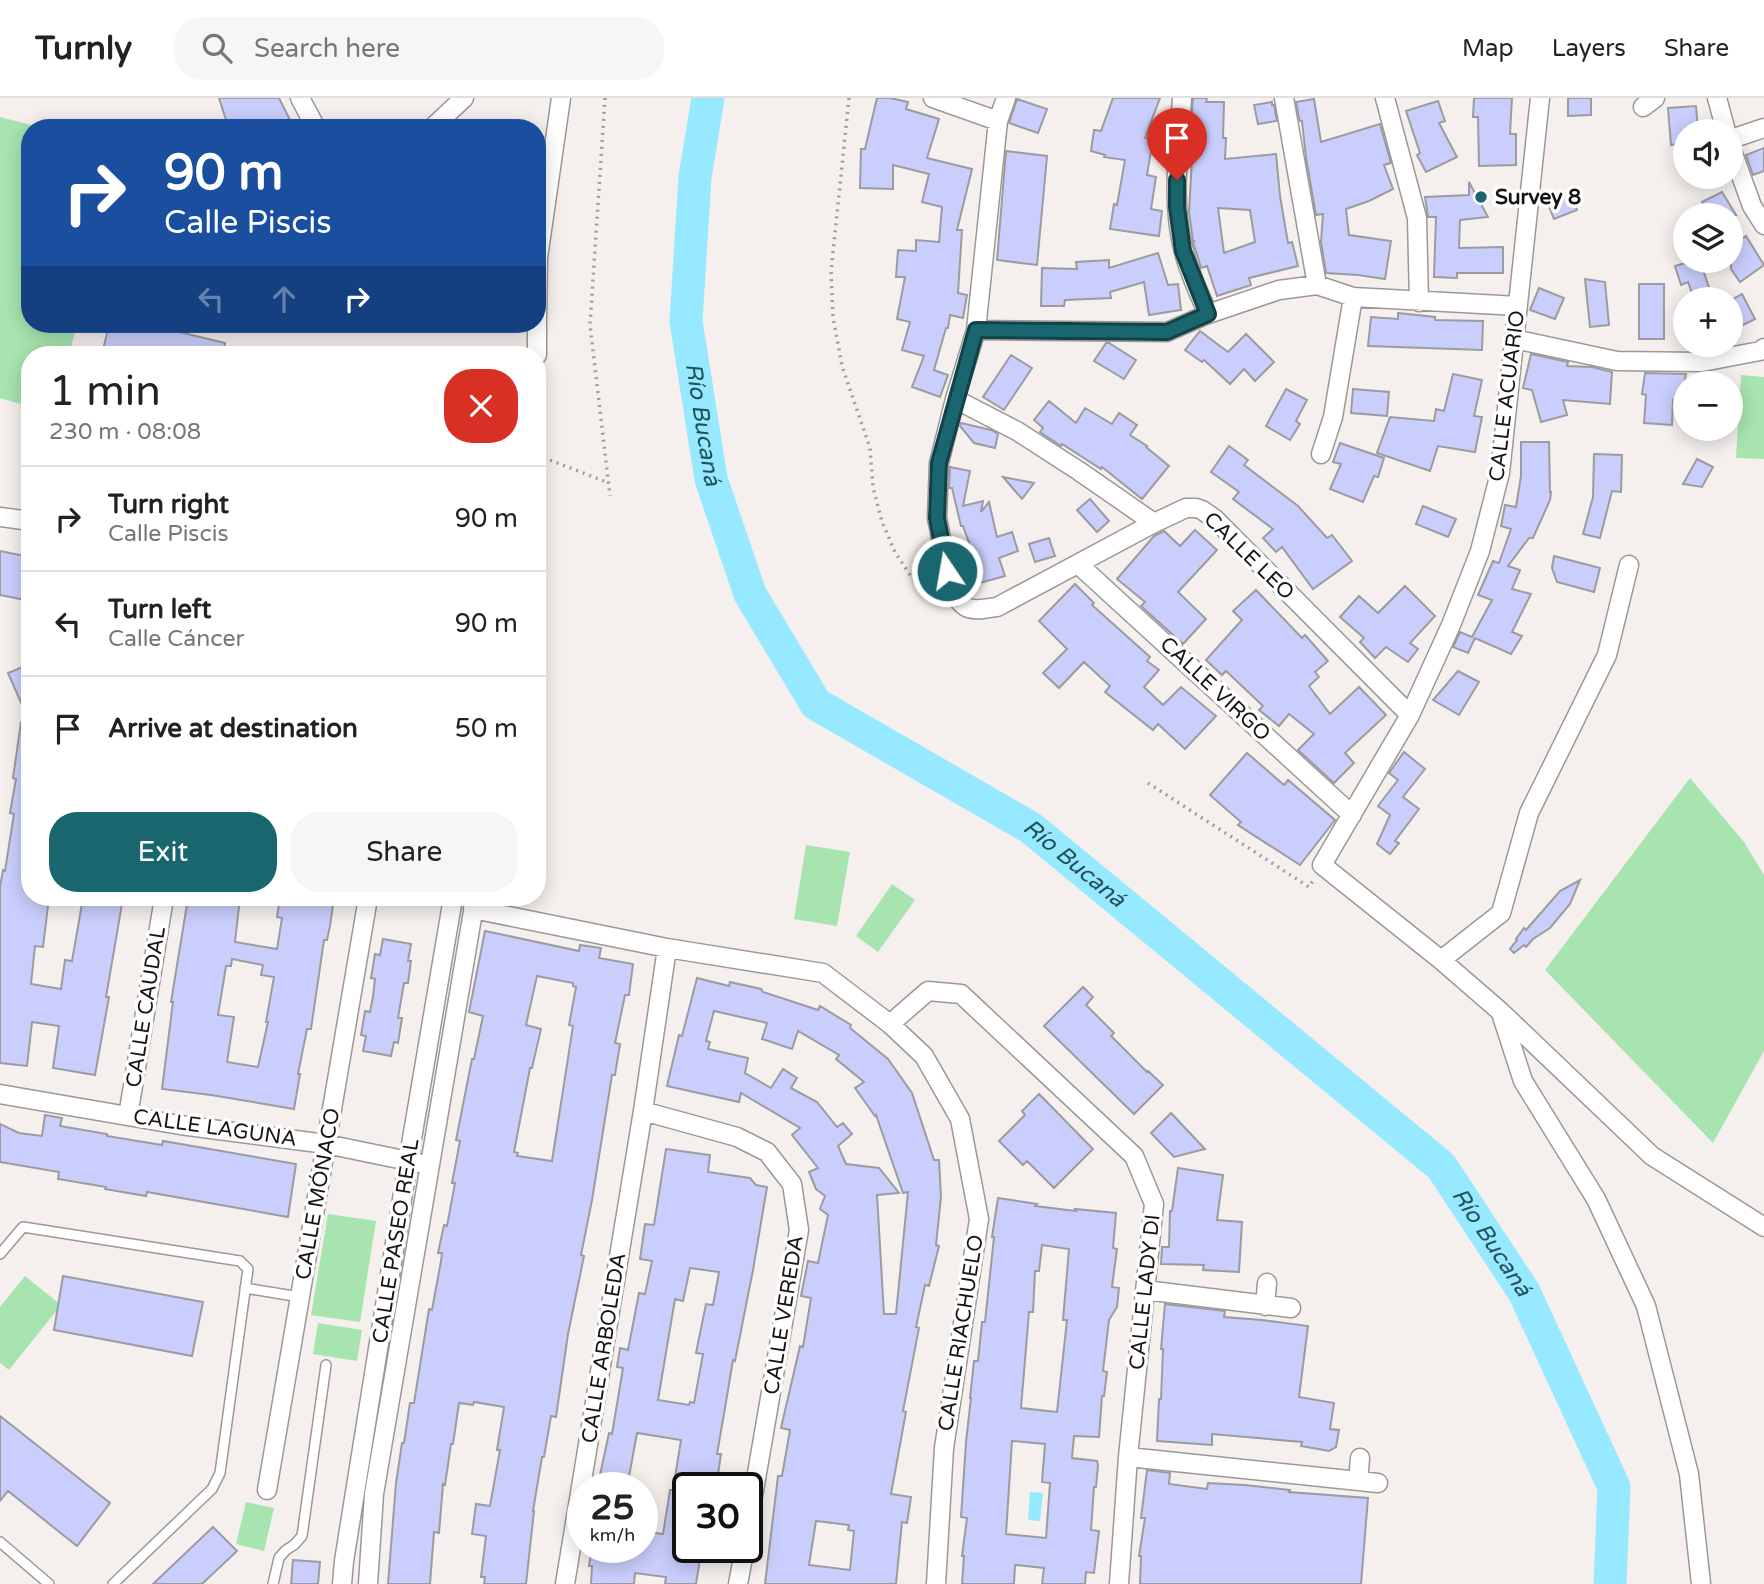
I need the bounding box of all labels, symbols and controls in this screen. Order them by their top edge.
search box [174,17,664,80]
text: Turnly [35,29,132,68]
icon: search [198,29,236,67]
text: Search here [254,33,400,64]
text: Map [1462,34,1514,63]
text: Layers [1552,34,1626,63]
text: Share [1664,34,1729,63]
pin [1147,108,1207,180]
icon: arrive [1158,119,1196,157]
map controls [1673,119,1743,441]
button: sound [1673,119,1743,189]
text: 90 m [164,144,283,203]
icon: right [49,147,140,238]
place label: Survey 8 [1495,185,1581,210]
marker: Survey 8 [1473,189,1489,205]
button: layers [1673,203,1743,273]
text: Calle Piscis [164,204,332,242]
icon: left [192,280,230,318]
icon: ahead [265,280,303,318]
icon: right [338,280,376,318]
button: + [1673,287,1743,357]
street label: CALLE ACUARIO [1484,309,1530,483]
water label: Río Bucaná [679,361,727,491]
text: 1 min [49,366,161,417]
button: close [444,369,518,443]
button: − [1673,371,1743,441]
text: 230 m · 08:08 [49,418,201,446]
text: Turn right [108,489,229,520]
icon: right [49,500,87,538]
text: 90 m [455,503,518,534]
street label: CALLE LEO [1199,507,1299,605]
text: Calle Piscis [108,520,228,548]
position arrow [910,534,984,608]
text: Turn left [108,594,211,625]
icon: left [49,605,87,643]
text: 90 m [455,608,518,639]
text: Calle Cáncer [108,625,244,653]
street label: CALLE VIRGO [1155,632,1275,746]
icon: arrive [49,710,87,748]
text: Arrive at destination [108,713,358,744]
text: 50 m [455,713,518,744]
button: Exit [49,812,277,892]
button: Share [291,812,518,892]
water label: Río Bucaná [1017,813,1132,914]
street label: CALLE CAUDAL [121,925,171,1089]
street label: CALLE LAGUNA [132,1104,298,1152]
street label: CALLE MÓNACO [291,1106,345,1282]
street label: CALLE PASEO REAL [367,1137,425,1345]
water label: Río Bucaná [1445,1183,1538,1303]
street label: CALLE LADY DI [1124,1213,1166,1371]
street label: CALLE RIACHUELO [933,1233,989,1433]
street label: CALLE VEREDA [759,1234,809,1396]
street label: CALLE ARBOLEDA [577,1251,631,1445]
speed limit sign: 30 [672,1472,763,1563]
text: 25 [591,1487,634,1529]
text: km/h [590,1524,635,1546]

